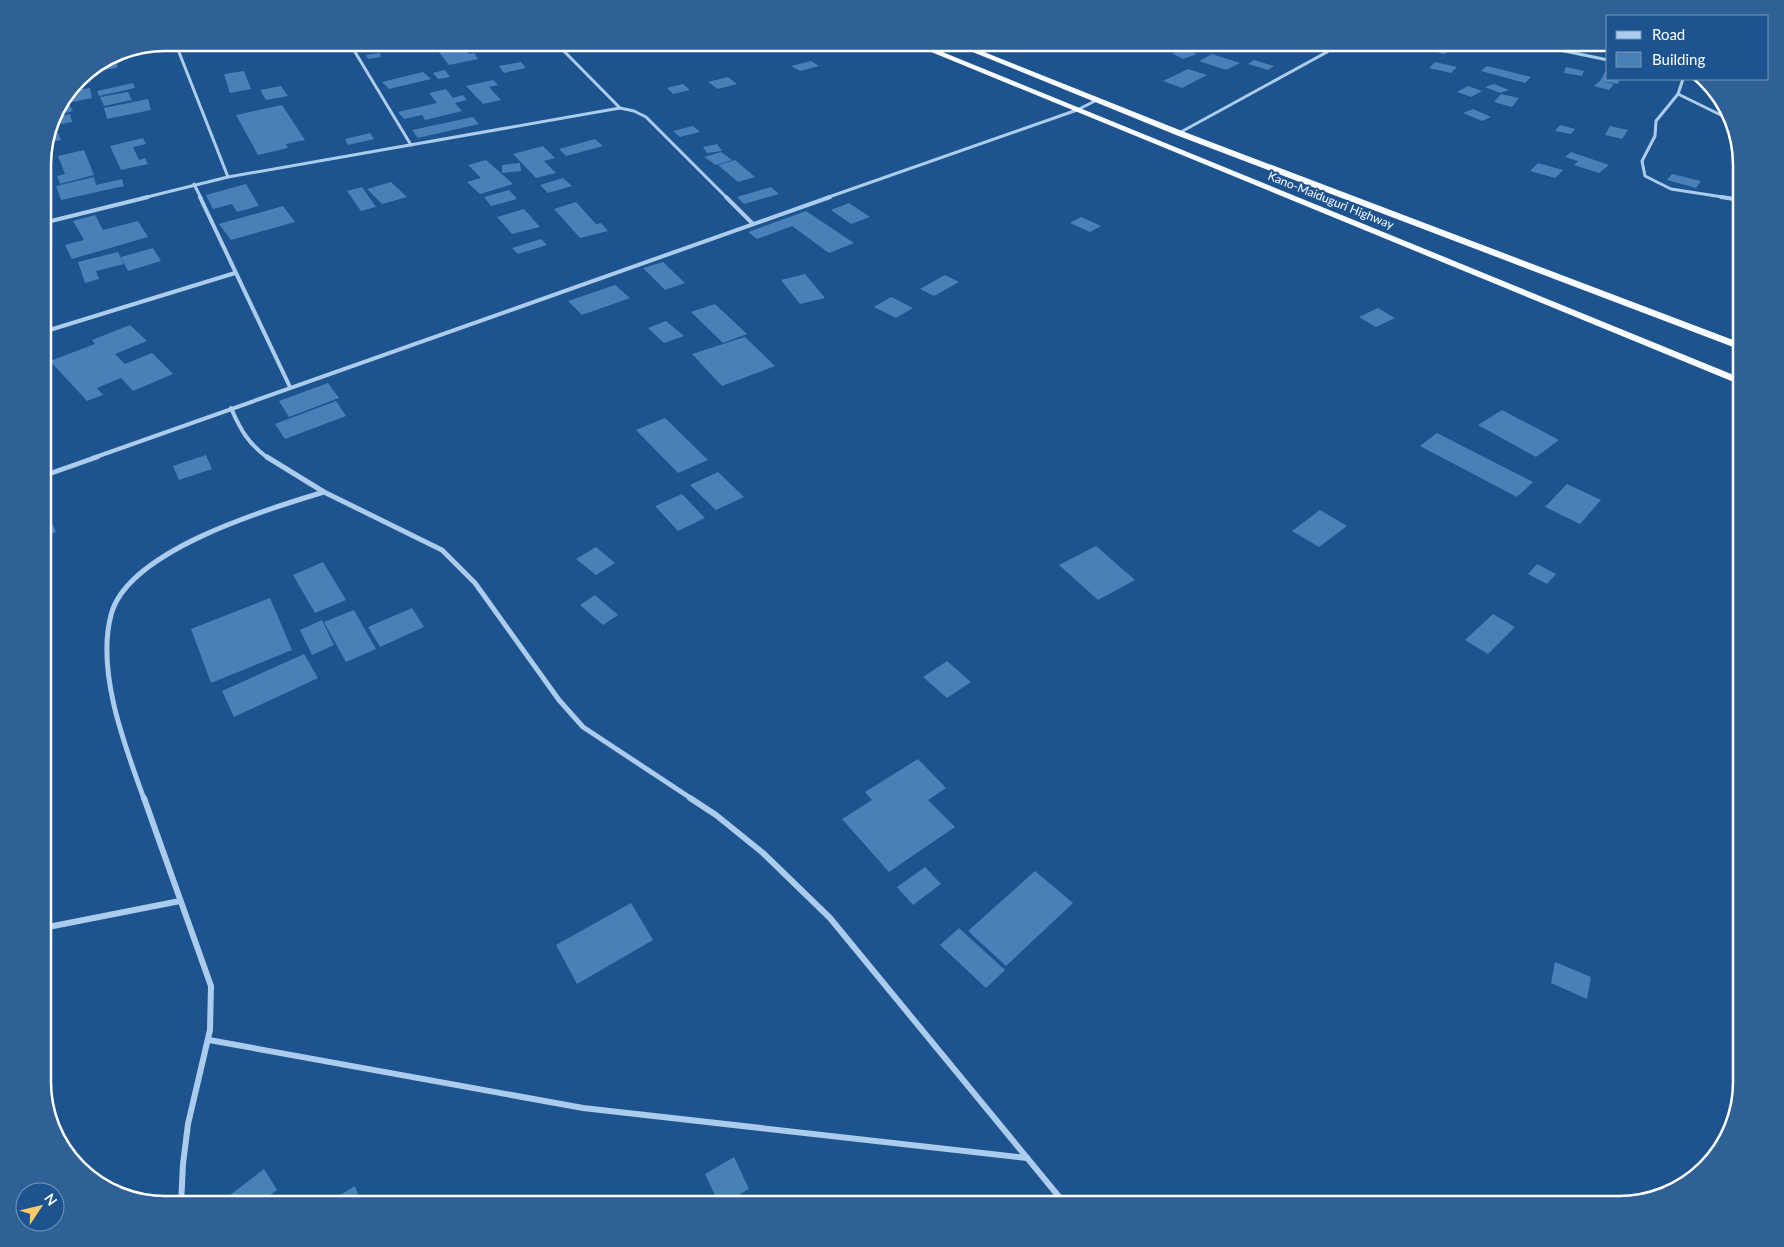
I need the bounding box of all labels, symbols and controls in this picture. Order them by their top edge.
legend [1606,15,1769,80]
text: Road [1652,25,1685,43]
text: Building [1652,50,1705,68]
street label: Kano-Maiduguri Highway [1266,168,1397,232]
north arrow [15,1182,65,1232]
text: N [41,1190,61,1209]

